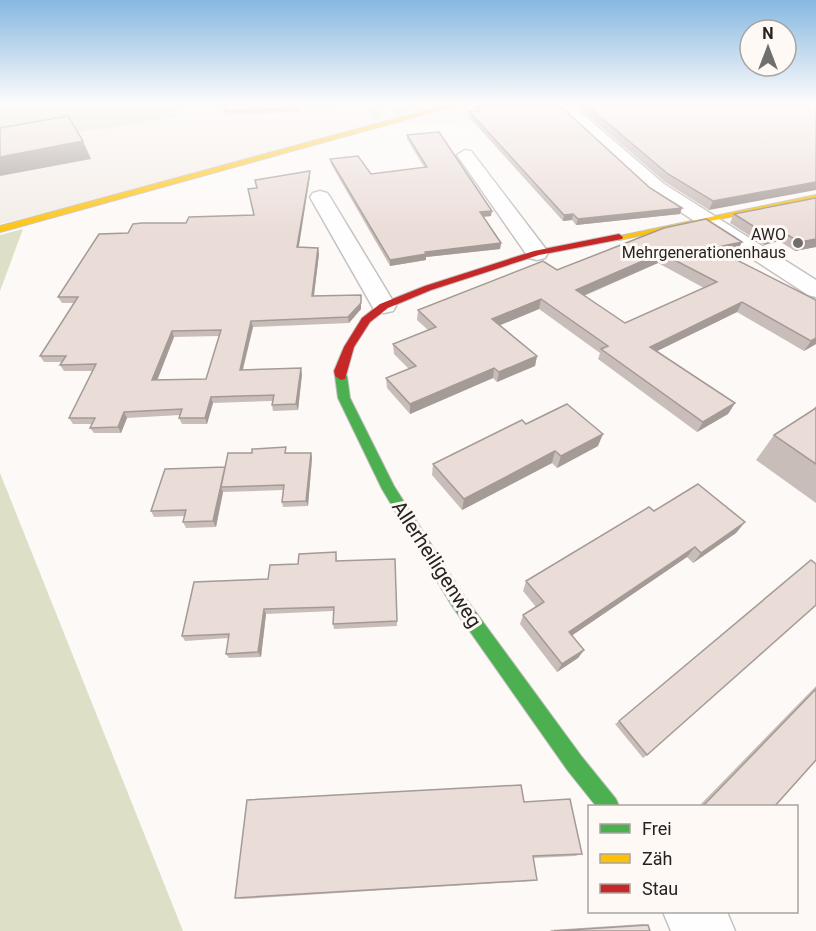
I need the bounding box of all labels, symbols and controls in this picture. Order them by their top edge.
north arrow [738,18,798,78]
text: N [762,24,774,43]
place label: AWO Mehrgenerationenhaus [622,225,786,262]
marker: AWO Mehrgenerationenhaus [791,236,805,250]
street label: Allerheiligenweg [387,496,487,632]
legend [588,805,798,913]
text: Frei [642,818,672,839]
text: Zäh [642,848,673,869]
text: Stau [642,878,678,899]

